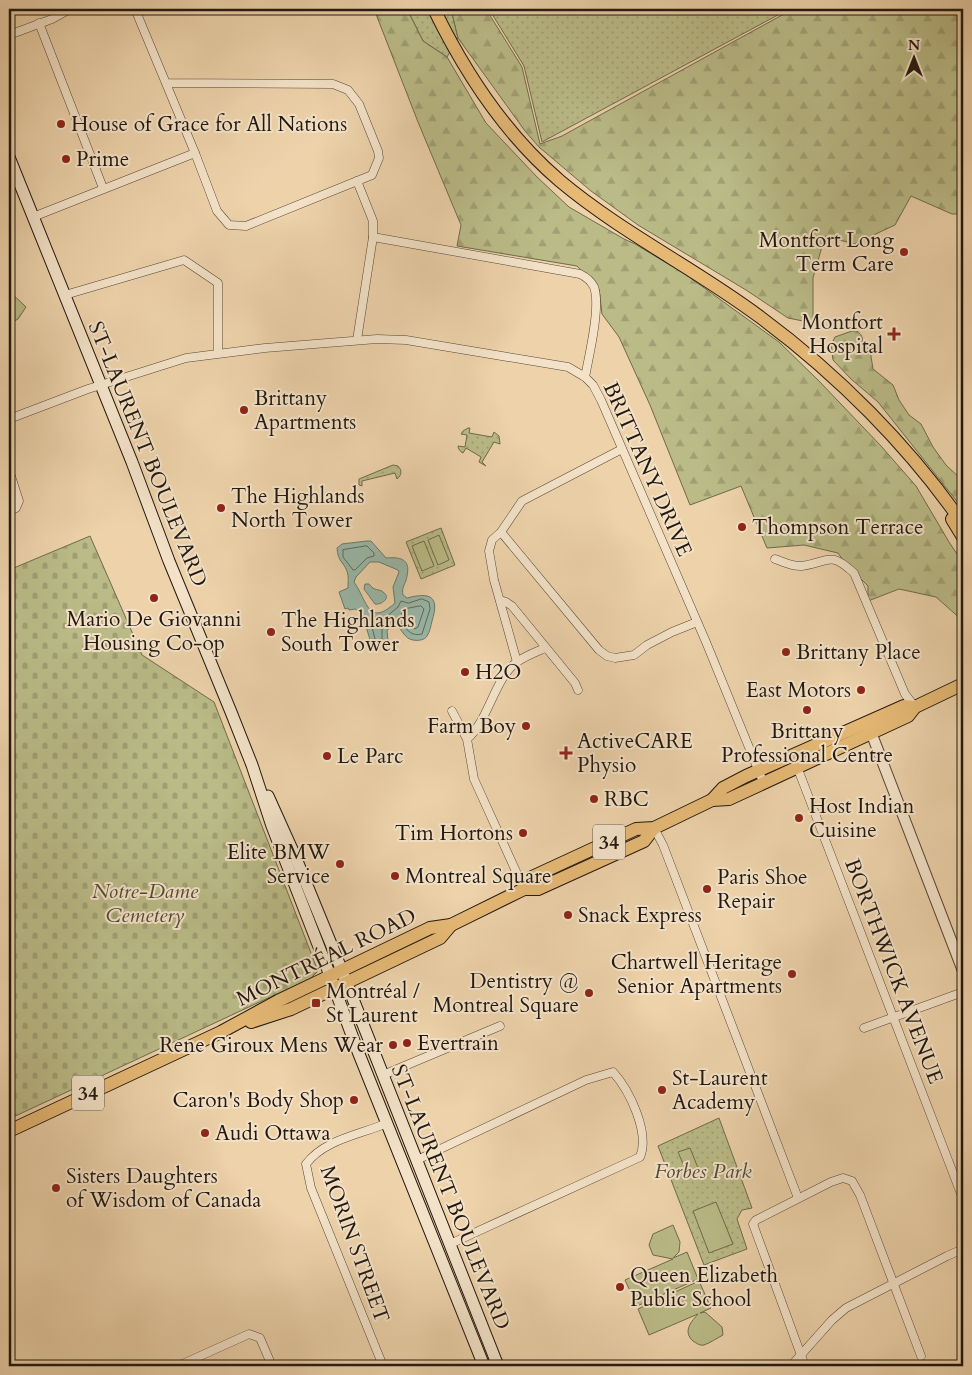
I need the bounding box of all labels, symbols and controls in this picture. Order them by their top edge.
north arrow [890,32,940,82]
text: N [908,36,920,55]
place label: House of Grace for All Nations [71,110,347,139]
marker: House of Grace for All Nations [55,118,67,130]
place label: Prime [76,145,129,174]
marker: Prime [60,153,72,165]
place label: Montfort Long Term Care [759,226,894,279]
marker: Montfort Long Term Care [898,246,910,258]
place label: Montfort Hospital [801,308,883,361]
street label: ST-LAURENT BOULEVARD [81,317,214,591]
marker: Montfort Hospital [887,327,901,341]
street label: BRITTANY DRIVE [596,377,699,561]
place label: Brittany Apartments [254,384,356,437]
marker: Brittany Apartments [238,404,250,416]
place label: The Highlands North Tower [231,482,364,535]
marker: The Highlands North Tower [215,502,227,514]
place label: Thompson Terrace [752,513,924,542]
marker: Thompson Terrace [736,521,748,533]
marker: Mario De Giovanni Housing Co-op [148,592,160,604]
place label: Mario De Giovanni Housing Co-op [66,605,242,658]
place label: The Highlands South Tower [281,606,414,659]
marker: The Highlands South Tower [265,626,277,638]
place label: Brittany Place [796,638,921,667]
marker: Brittany Place [780,646,792,658]
place label: H2O [475,658,521,687]
marker: H2O [459,666,471,678]
place label: East Motors [746,676,851,705]
marker: East Motors [855,684,867,696]
marker: Brittany Professional Centre [801,704,813,716]
place label: Farm Boy [427,712,516,741]
place label: Brittany Professional Centre [721,717,893,770]
marker: Farm Boy [520,720,532,732]
place label: ActiveCARE Physio [577,727,693,780]
place label: Le Parc [337,742,404,771]
marker: ActiveCARE Physio [559,746,573,760]
marker: Le Parc [321,750,333,762]
place label: RBC [604,785,649,814]
place label: Host Indian Cuisine [809,792,914,845]
marker: RBC [588,793,600,805]
marker: Host Indian Cuisine [793,812,805,824]
place label: Tim Hortons [395,819,513,848]
road number: 34 [593,824,625,860]
marker: Tim Hortons [517,827,529,839]
place label: Elite BMW Service [227,838,331,891]
street label: BORTHWICK AVENUE [837,854,950,1088]
marker: Elite BMW Service [334,858,346,870]
place label: Montreal Square [405,862,552,891]
place label: Paris Shoe Repair [717,863,808,916]
marker: Montreal Square [389,870,401,882]
park label: Notre-Dame Cemetery [92,877,199,930]
marker: Paris Shoe Repair [701,883,713,895]
street label: MONTRÉAL ROAD [231,901,421,1014]
place label: Snack Express [578,901,702,930]
marker: Snack Express [562,909,574,921]
place label: Chartwell Heritage Senior Apartments [611,948,782,1001]
place label: Dentistry @ Montreal Square [432,967,579,1020]
marker: Chartwell Heritage Senior Apartments [786,968,798,980]
place label: Montréal / St Laurent [326,977,420,1030]
marker: Dentistry @ Montreal Square [583,987,595,999]
marker: Montréal / St Laurent [310,997,322,1009]
place label: Evertrain [417,1029,499,1058]
place label: Rene Giroux Mens Wear [159,1031,383,1060]
marker: Evertrain [401,1037,413,1049]
marker: Rene Giroux Mens Wear [387,1039,399,1051]
street label: ST-LAURENT BOULEVARD [384,1060,517,1334]
place label: St-Laurent Academy [672,1064,768,1117]
road number: 34 [72,1076,104,1110]
marker: St-Laurent Academy [656,1084,668,1096]
place label: Caron's Body Shop [172,1086,344,1115]
marker: Caron's Body Shop [348,1094,360,1106]
place label: Audi Ottawa [215,1119,331,1148]
marker: Audi Ottawa [199,1127,211,1139]
park label: Forbes Park [654,1157,752,1186]
place label: Sisters Daughters of Wisdom of Canada [66,1162,261,1215]
street label: MORIN STREET [313,1162,396,1327]
marker: Sisters Daughters of Wisdom of Canada [50,1182,62,1194]
place label: Queen Elizabeth Public School [630,1261,778,1314]
marker: Queen Elizabeth Public School [614,1281,626,1293]

